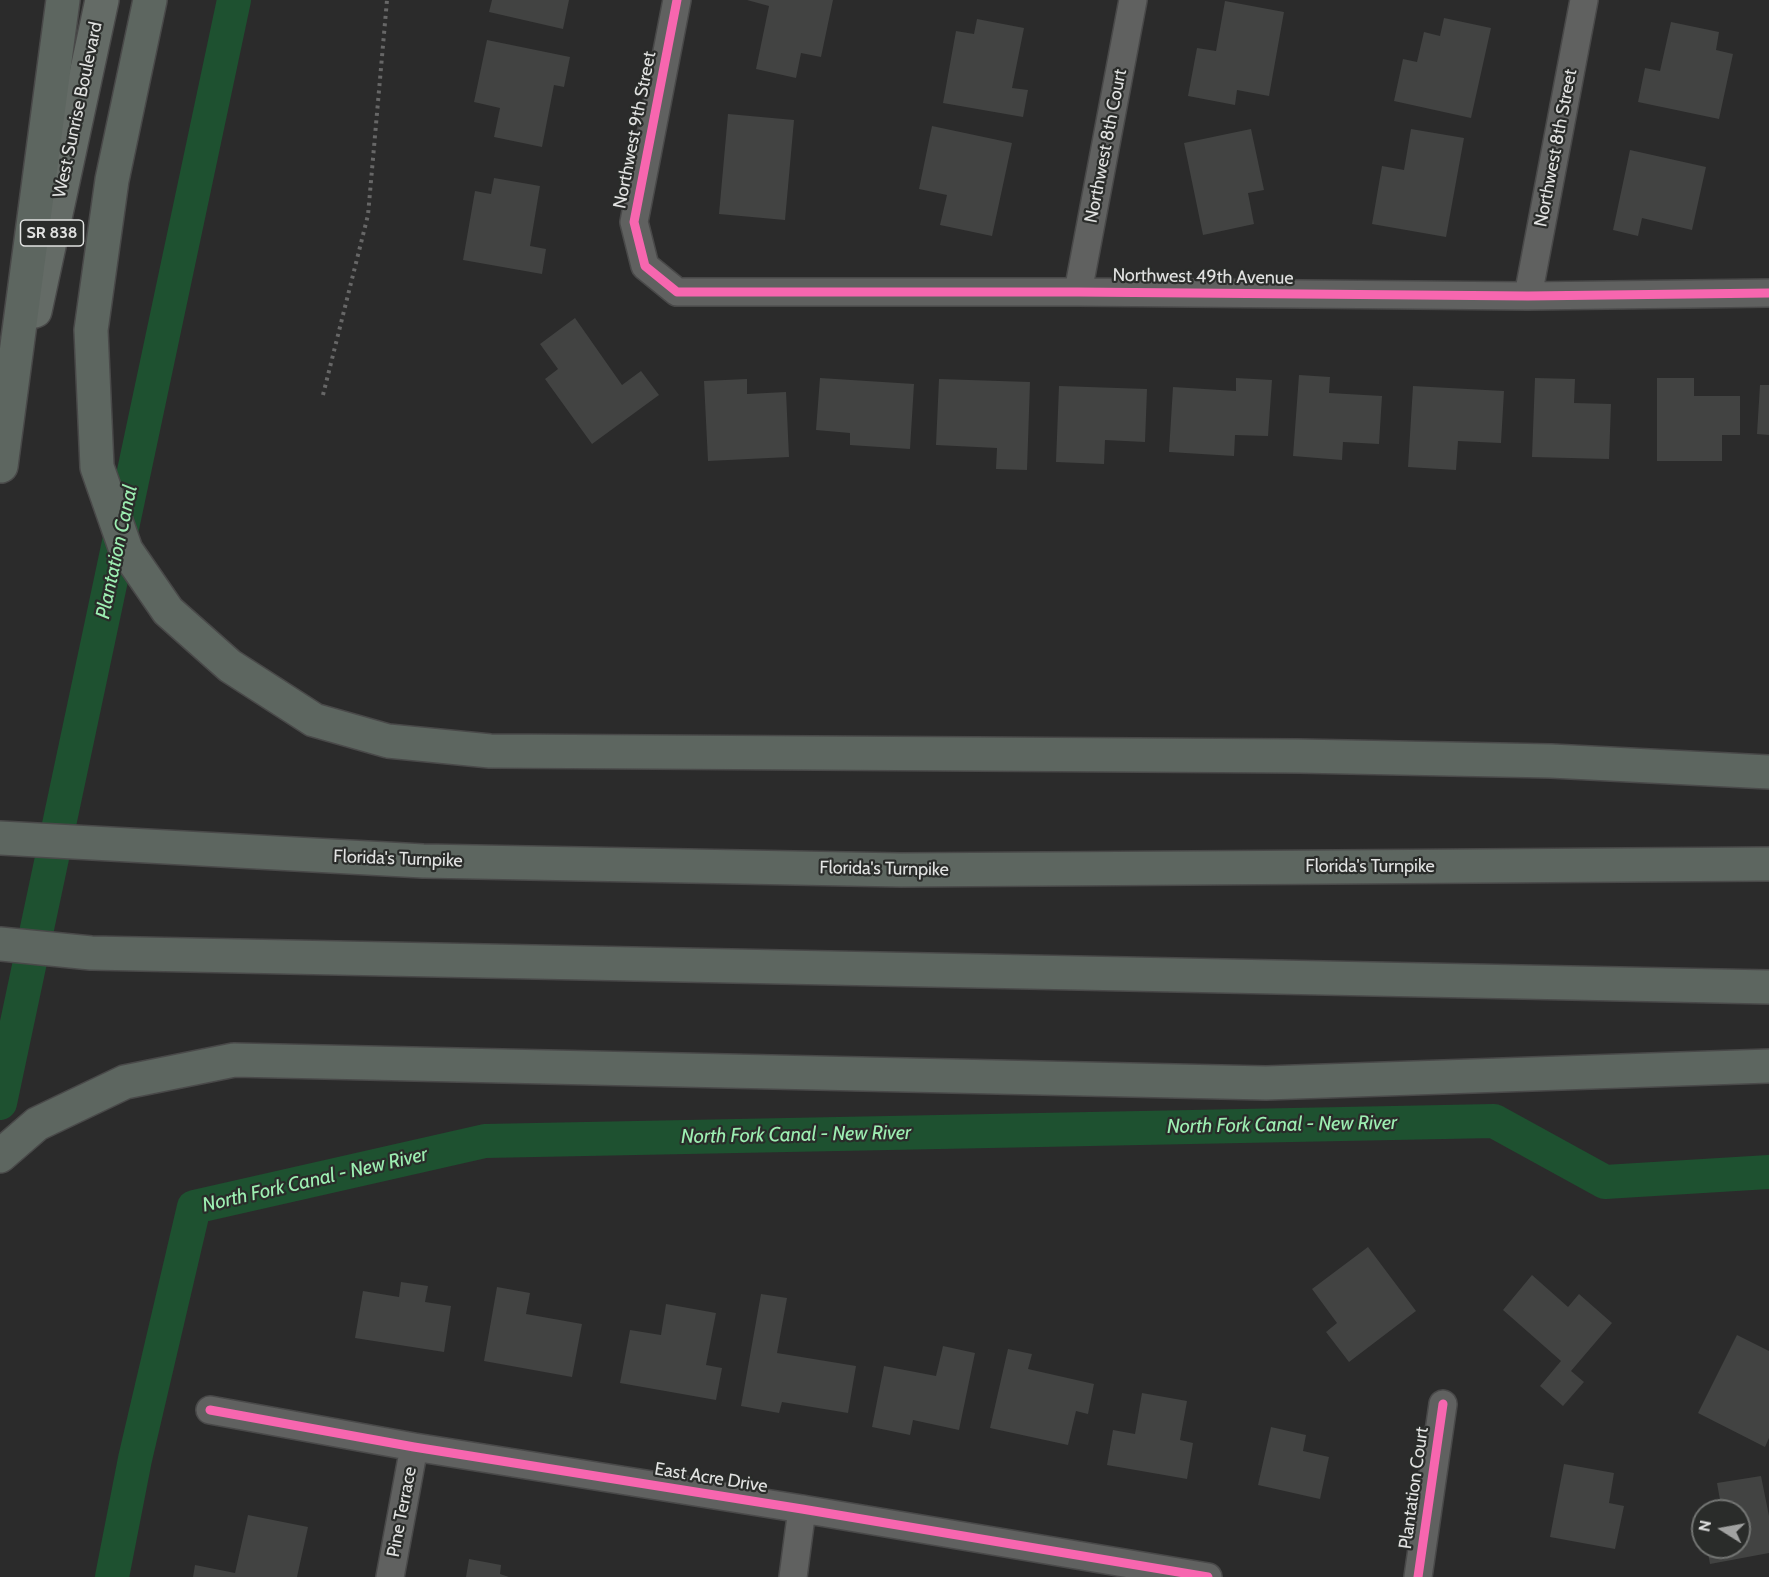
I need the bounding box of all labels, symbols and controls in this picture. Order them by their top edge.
street label: West Sunrise Boulevard [49,20,107,200]
street label: Northwest 9th Street [609,50,661,210]
street label: Northwest 8th Court [1081,67,1131,225]
street label: Northwest 8th Street [1530,67,1582,229]
road number: SR 838 [20,220,84,246]
street label: Northwest 49th Avenue [1112,265,1294,289]
water label: Plantation Canal [91,483,143,621]
street label: Florida's Turnpike [333,846,463,872]
street label: Florida's Turnpike [1305,856,1435,878]
street label: Florida's Turnpike [819,857,949,881]
water label: North Fork Canal - New River [1167,1111,1397,1139]
water label: North Fork Canal - New River [681,1121,911,1149]
water label: North Fork Canal - New River [200,1142,430,1218]
street label: Plantation Court [1395,1425,1433,1551]
street label: East Acre Drive [653,1458,769,1498]
street label: Pine Terrace [383,1465,421,1559]
north arrow [1691,1499,1751,1559]
text: N [1694,1518,1715,1533]

